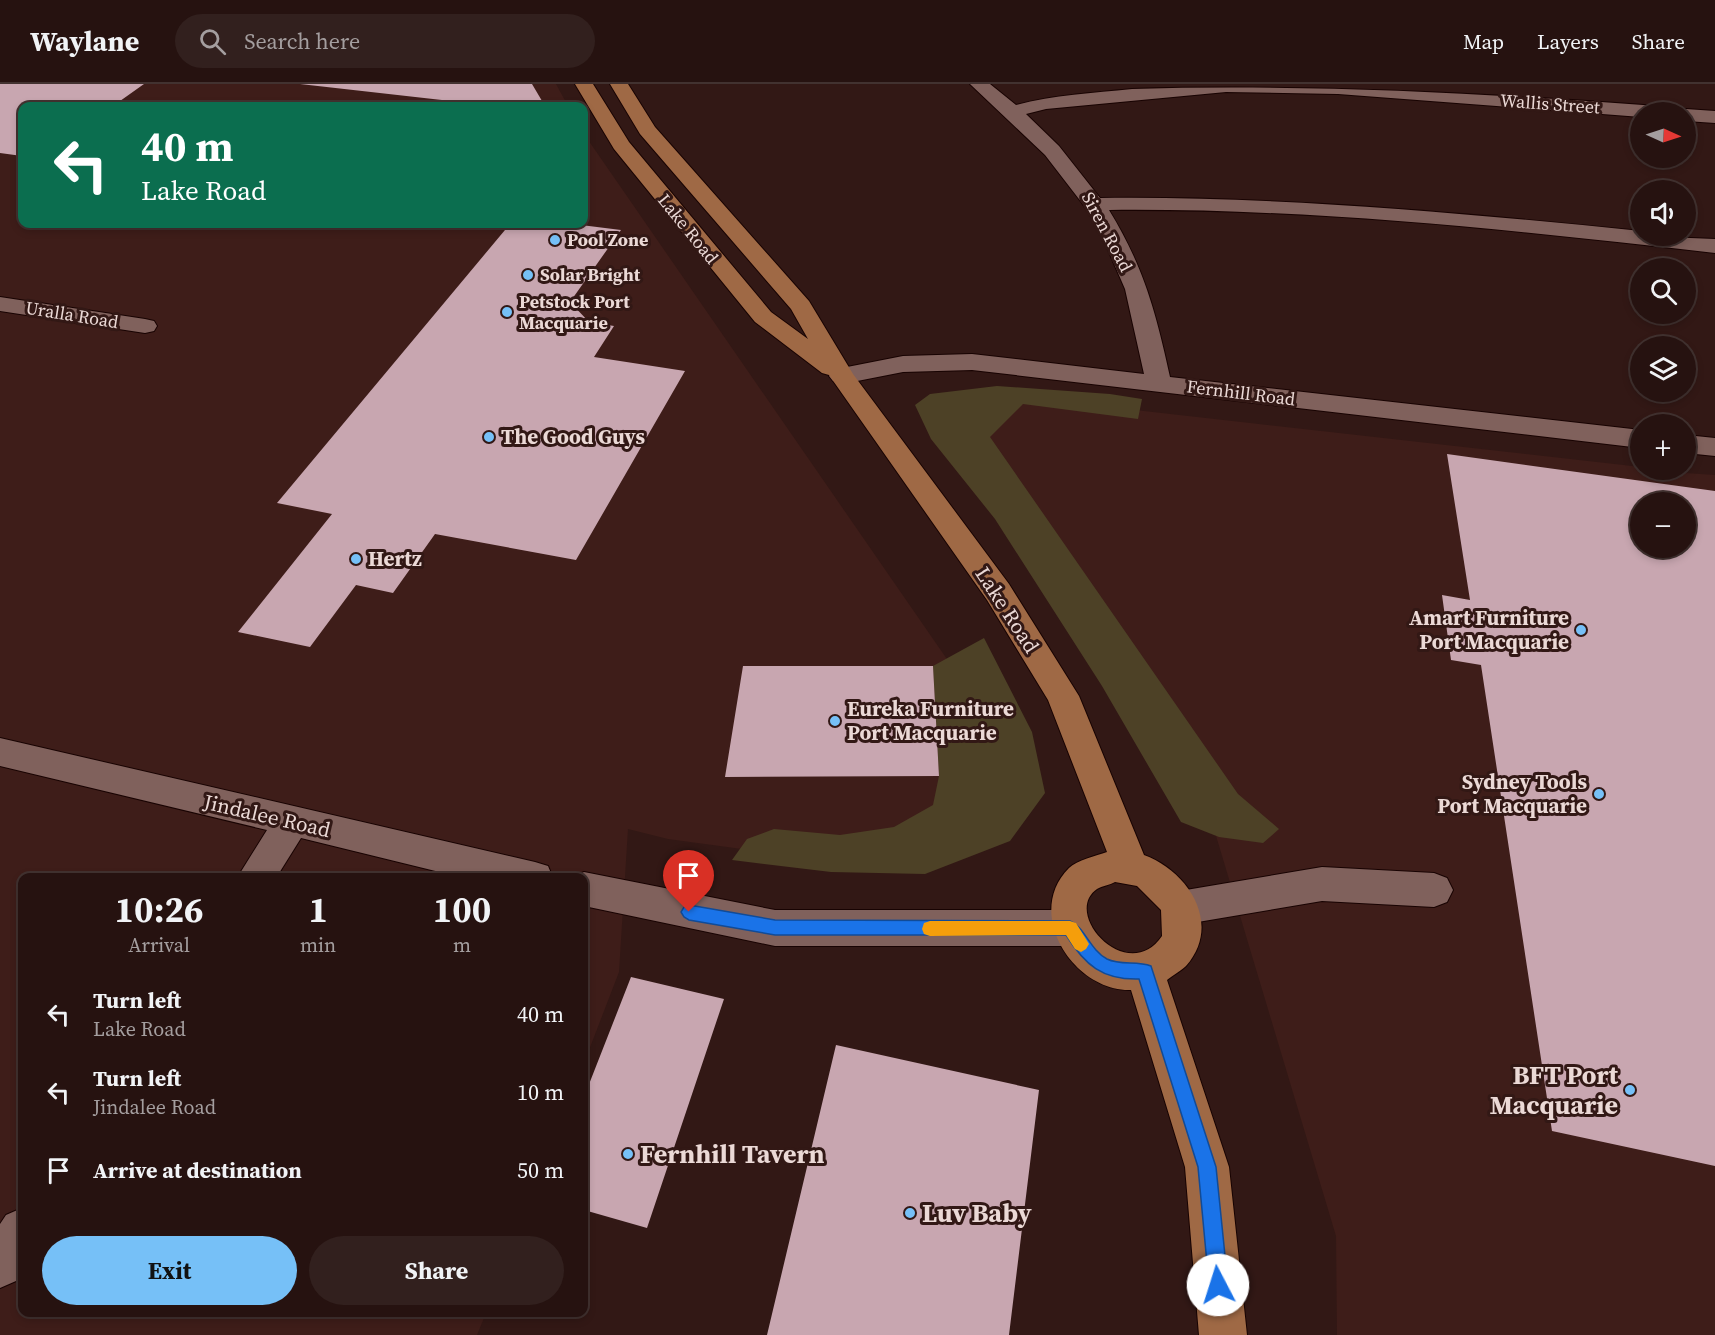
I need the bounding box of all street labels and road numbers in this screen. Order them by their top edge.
street label: Wallis Street [1499,88,1601,119]
street label: Siren Road [1076,187,1139,276]
street label: Lake Road [652,188,724,269]
street label: Uralla Road [24,295,120,334]
street label: Fernhill Road [1185,373,1297,412]
street label: Lake Road [969,561,1046,659]
street label: Jindalee Road [200,787,333,844]

